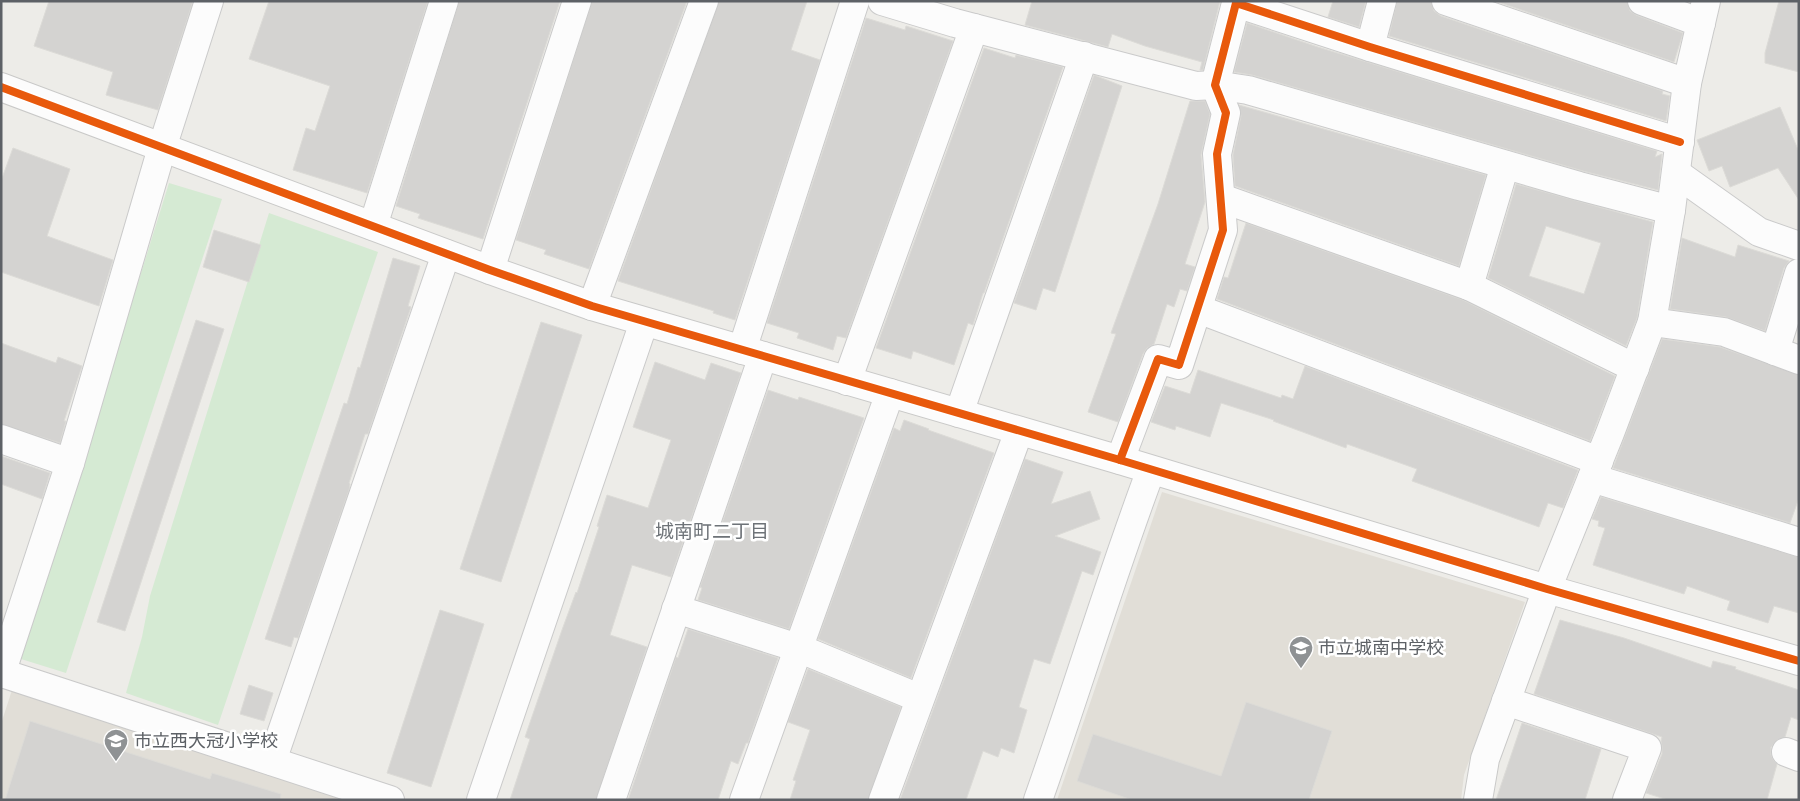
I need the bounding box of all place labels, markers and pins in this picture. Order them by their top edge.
school or university icon: 市立城南中学校 [1288,635,1314,669]
place label: 市立城南中学校 [1318,635,1444,660]
school or university icon: 市立西大冠小学校 [103,728,129,762]
place label: 市立西大冠小学校 [134,728,278,753]

